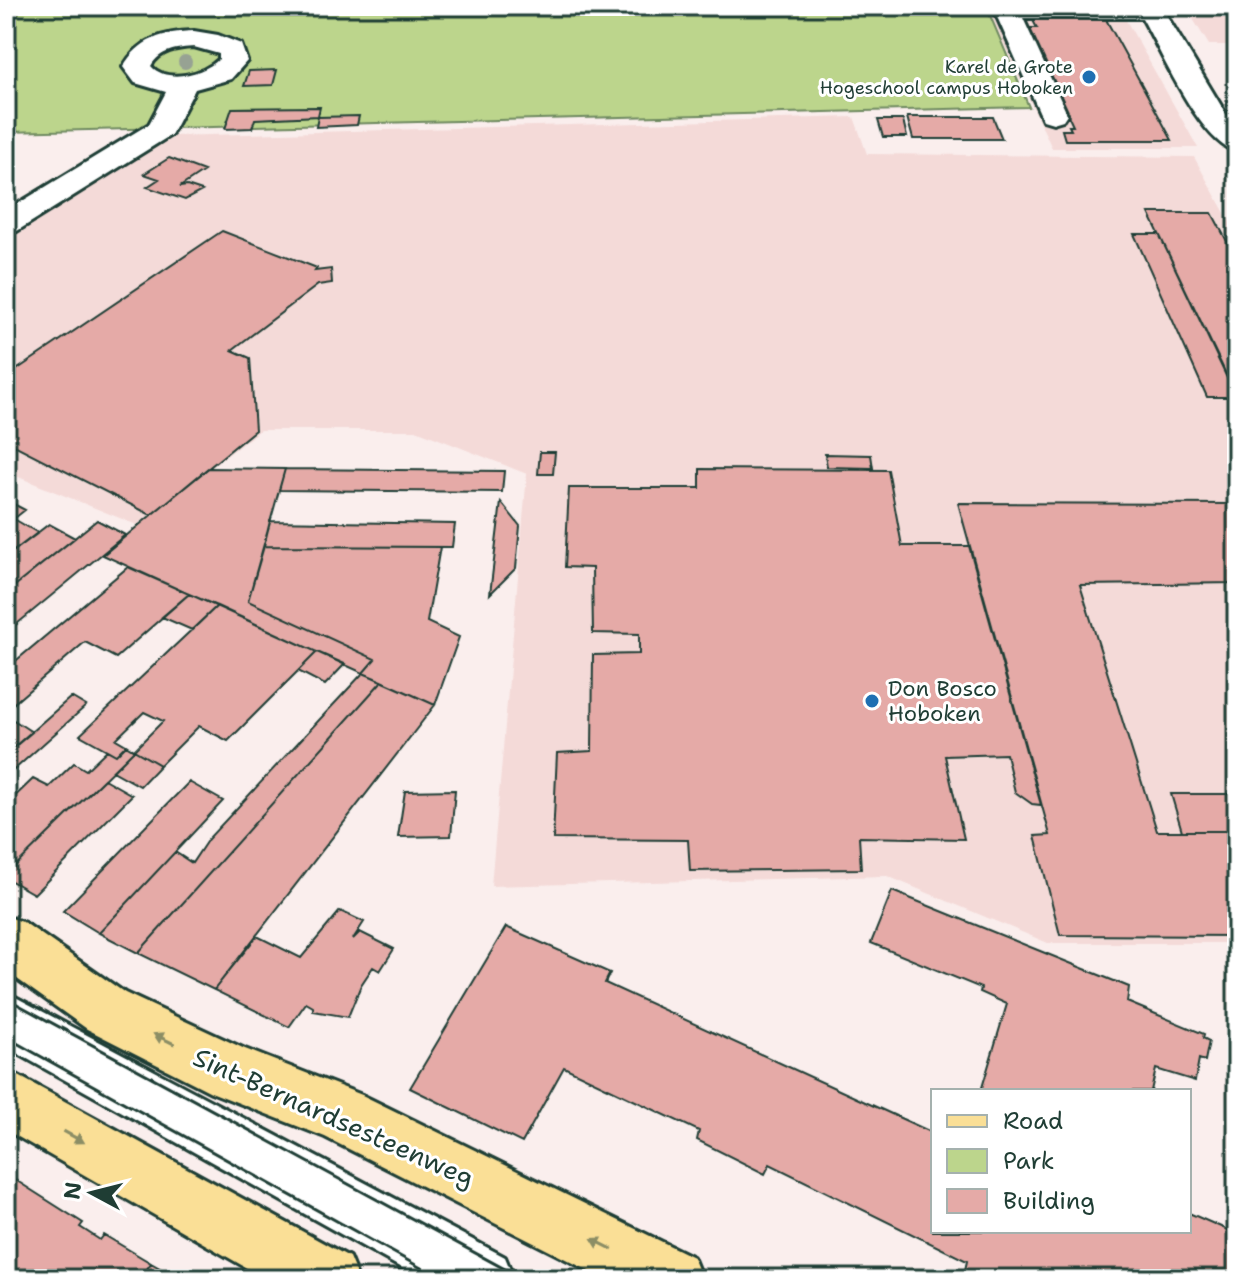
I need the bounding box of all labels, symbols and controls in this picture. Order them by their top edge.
place label: Karel de Grote Hogeschool campus Hoboken [820,55,1073,100]
marker: Karel de Grote Hogeschool campus Hoboken [1080,68,1098,86]
place label: Don Bosco Hoboken [888,674,997,728]
marker: Don Bosco Hoboken [863,692,881,710]
one-way arrow [152,1032,175,1046]
street label: Sint-Bernardsesteenweg [188,1039,480,1195]
legend [931,1089,1191,1233]
text: Road [1003,1105,1063,1137]
one-way arrow [63,1130,85,1144]
text: Park [1003,1145,1055,1177]
north arrow [52,1153,132,1233]
text: N [57,1180,88,1201]
text: Building [1003,1185,1095,1217]
one-way arrow [590,1237,613,1251]

